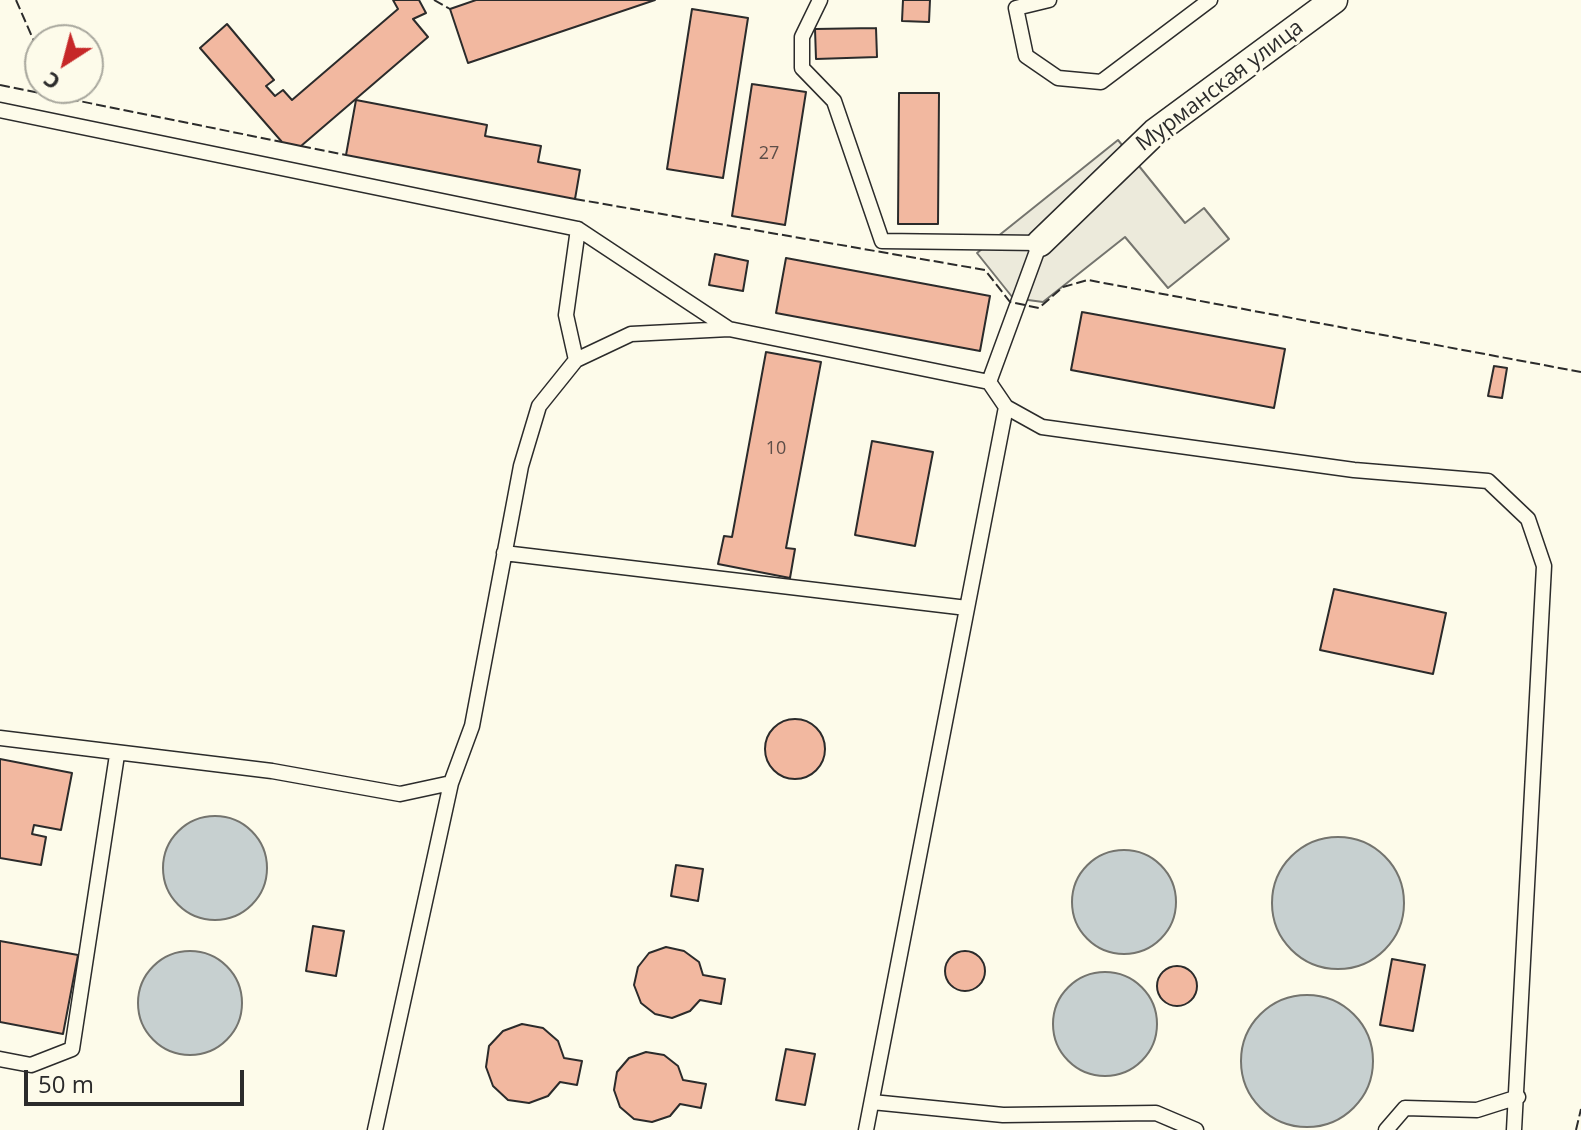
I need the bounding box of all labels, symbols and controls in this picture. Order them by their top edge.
street label: Мурманская улица [1131,15,1309,157]
north arrow [24,24,104,104]
text: С [37,66,66,98]
house number: 27 [759,143,779,165]
house number: 10 [766,438,786,460]
scale bar [28,1054,248,1104]
text: 50 m [38,1067,94,1100]

